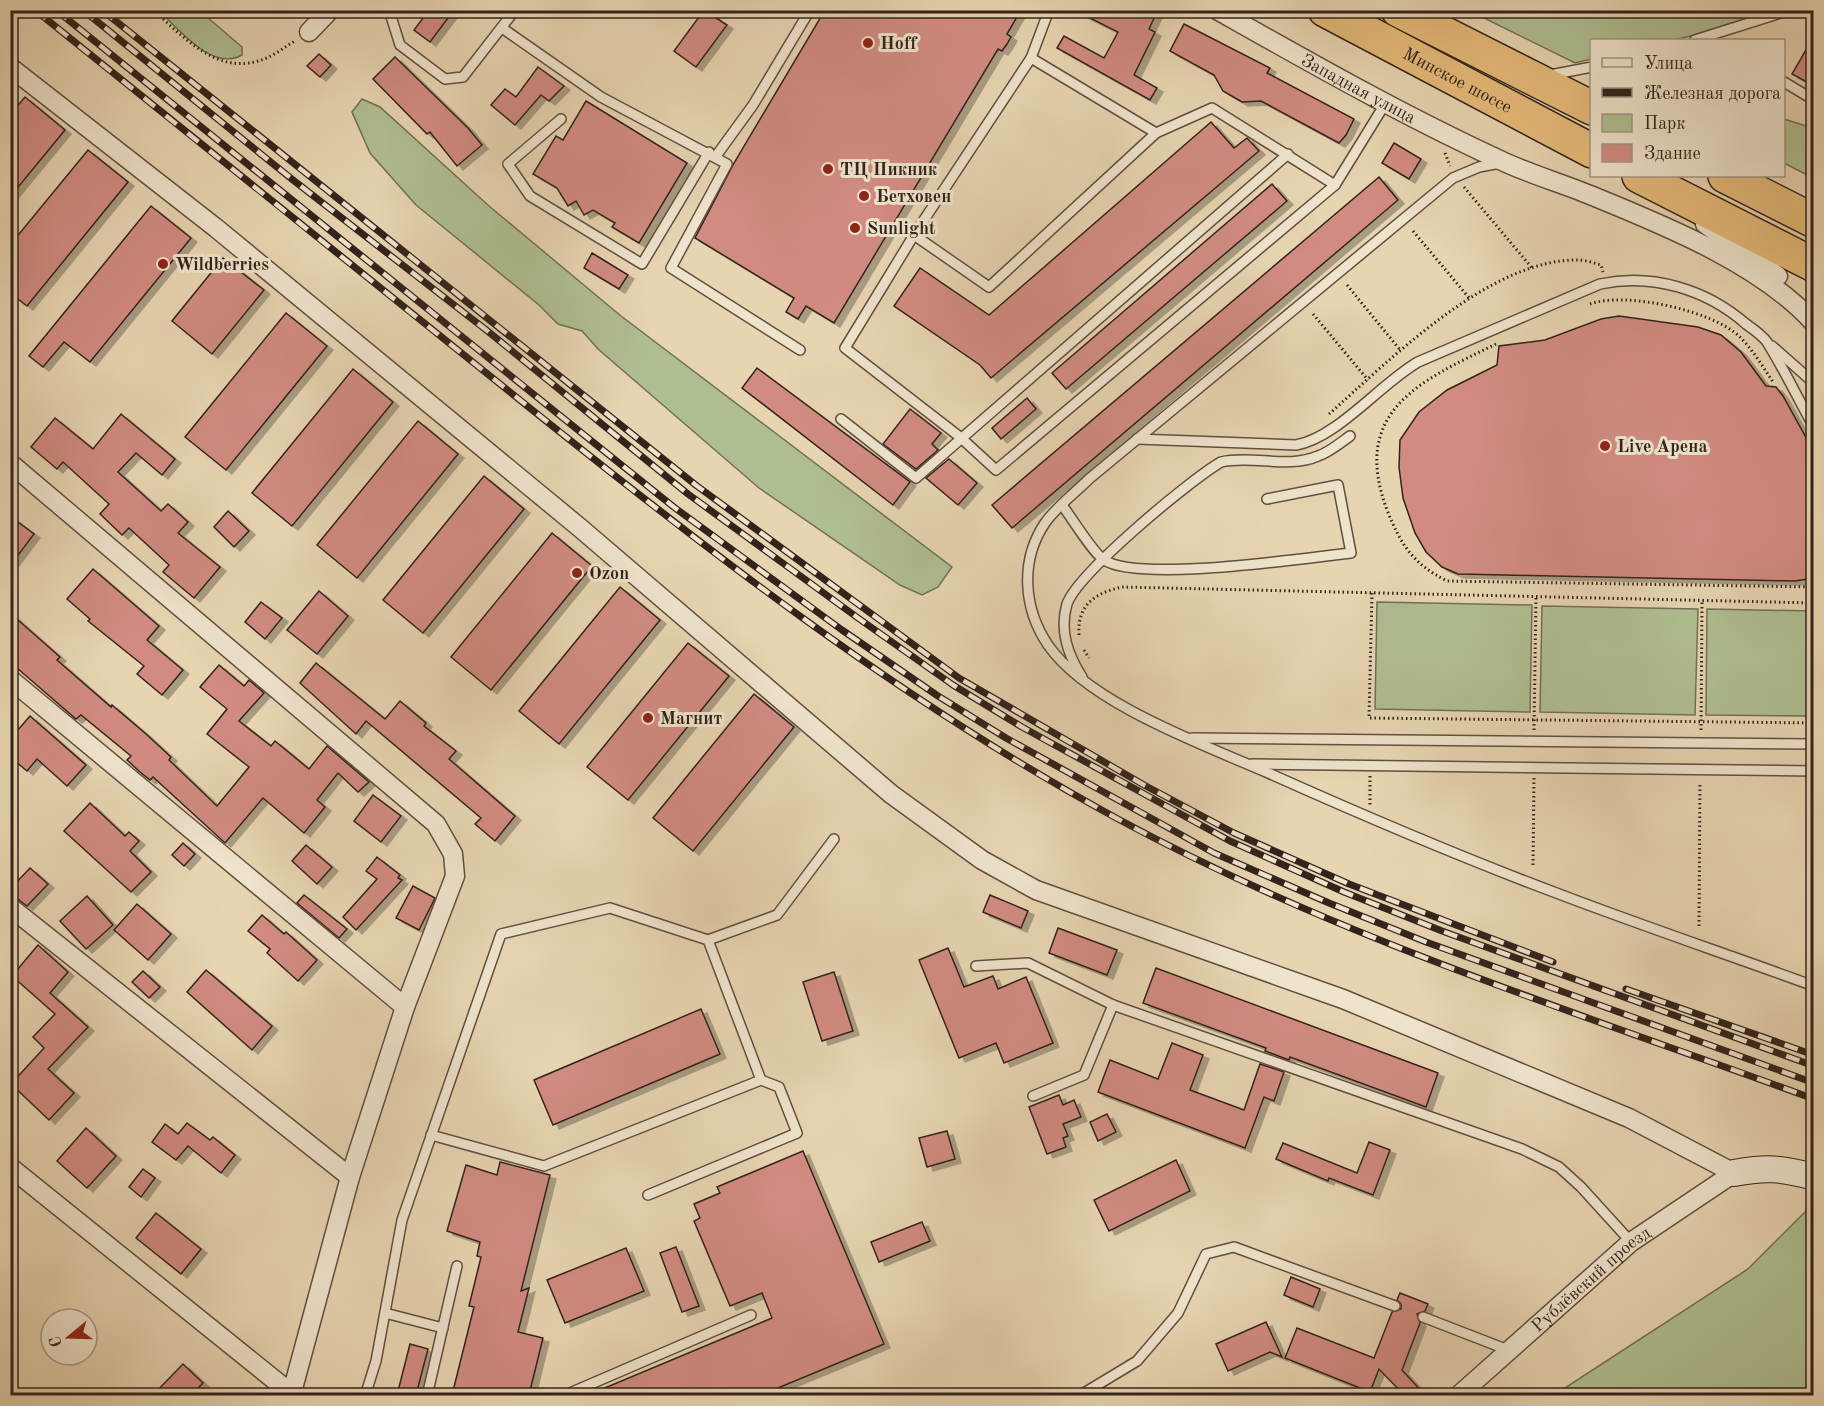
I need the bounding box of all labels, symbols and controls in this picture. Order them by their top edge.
place label: Hoff [880,35,918,53]
marker: Hoff [861,36,875,50]
legend [1590,39,1785,177]
street label: Минское шоссе [1400,45,1515,117]
street label: Западная улица [1298,51,1418,127]
text: Улица [1644,55,1693,73]
text: Железная дорога [1644,85,1781,103]
text: Парк [1644,115,1685,133]
text: Здание [1644,145,1701,163]
place label: ТЦ Пикник [840,161,938,179]
marker: ТЦ Пикник [821,162,835,176]
place label: Бетховен [876,188,952,206]
marker: Бетховен [857,189,871,203]
place label: Sunlight [867,220,936,238]
marker: Sunlight [848,221,862,235]
place label: Wildberries [175,256,269,274]
marker: Wildberries [156,257,170,271]
place label: Live Арена [1617,438,1708,456]
marker: Live Арена [1598,439,1612,453]
place label: Ozon [589,565,629,583]
marker: Ozon [570,566,584,580]
place label: Магнит [660,710,723,728]
marker: Магнит [641,711,655,725]
street label: Рублёвский проезд [1528,1224,1654,1336]
north arrow [39,1307,99,1367]
text: С [47,1334,66,1349]

